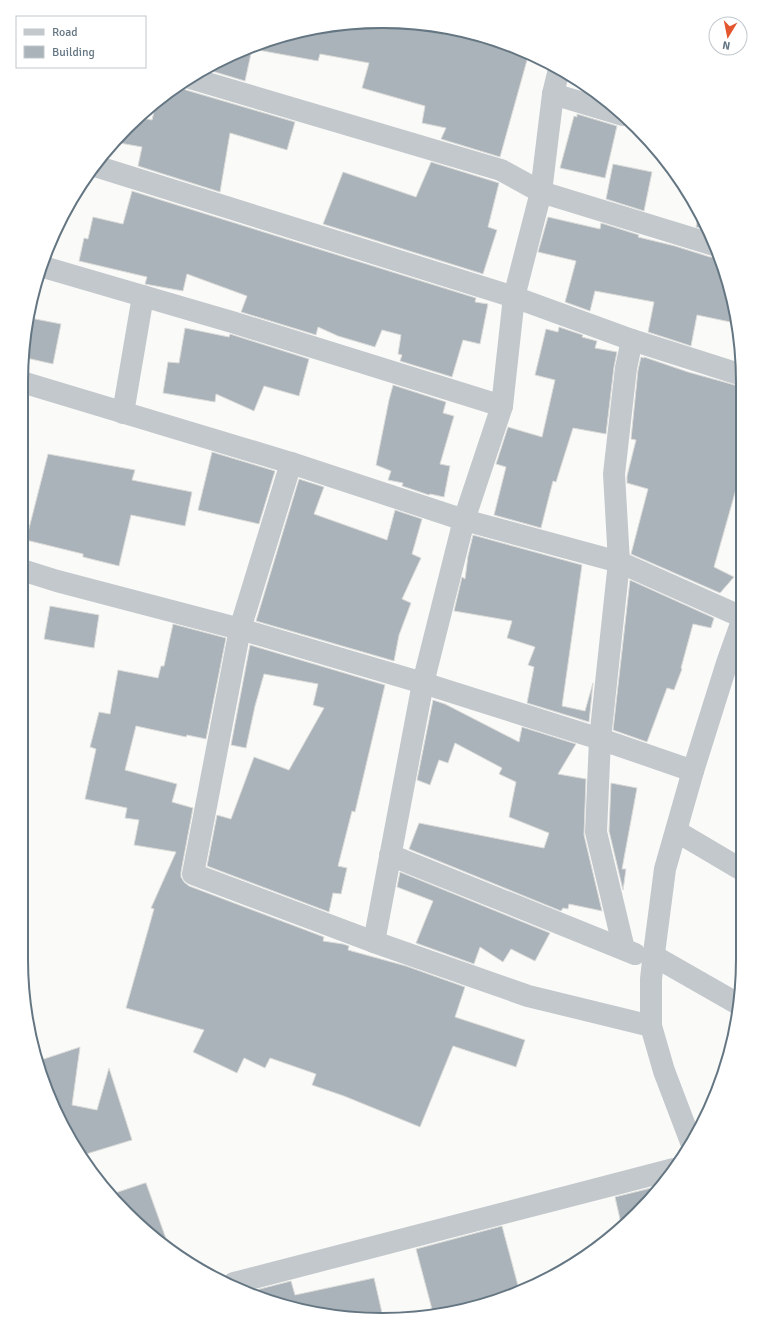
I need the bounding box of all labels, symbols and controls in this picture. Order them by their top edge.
legend [16,16,146,68]
north arrow [708,16,748,56]
text: Road [52,25,78,40]
text: N [721,38,731,52]
text: Building [52,45,95,60]

